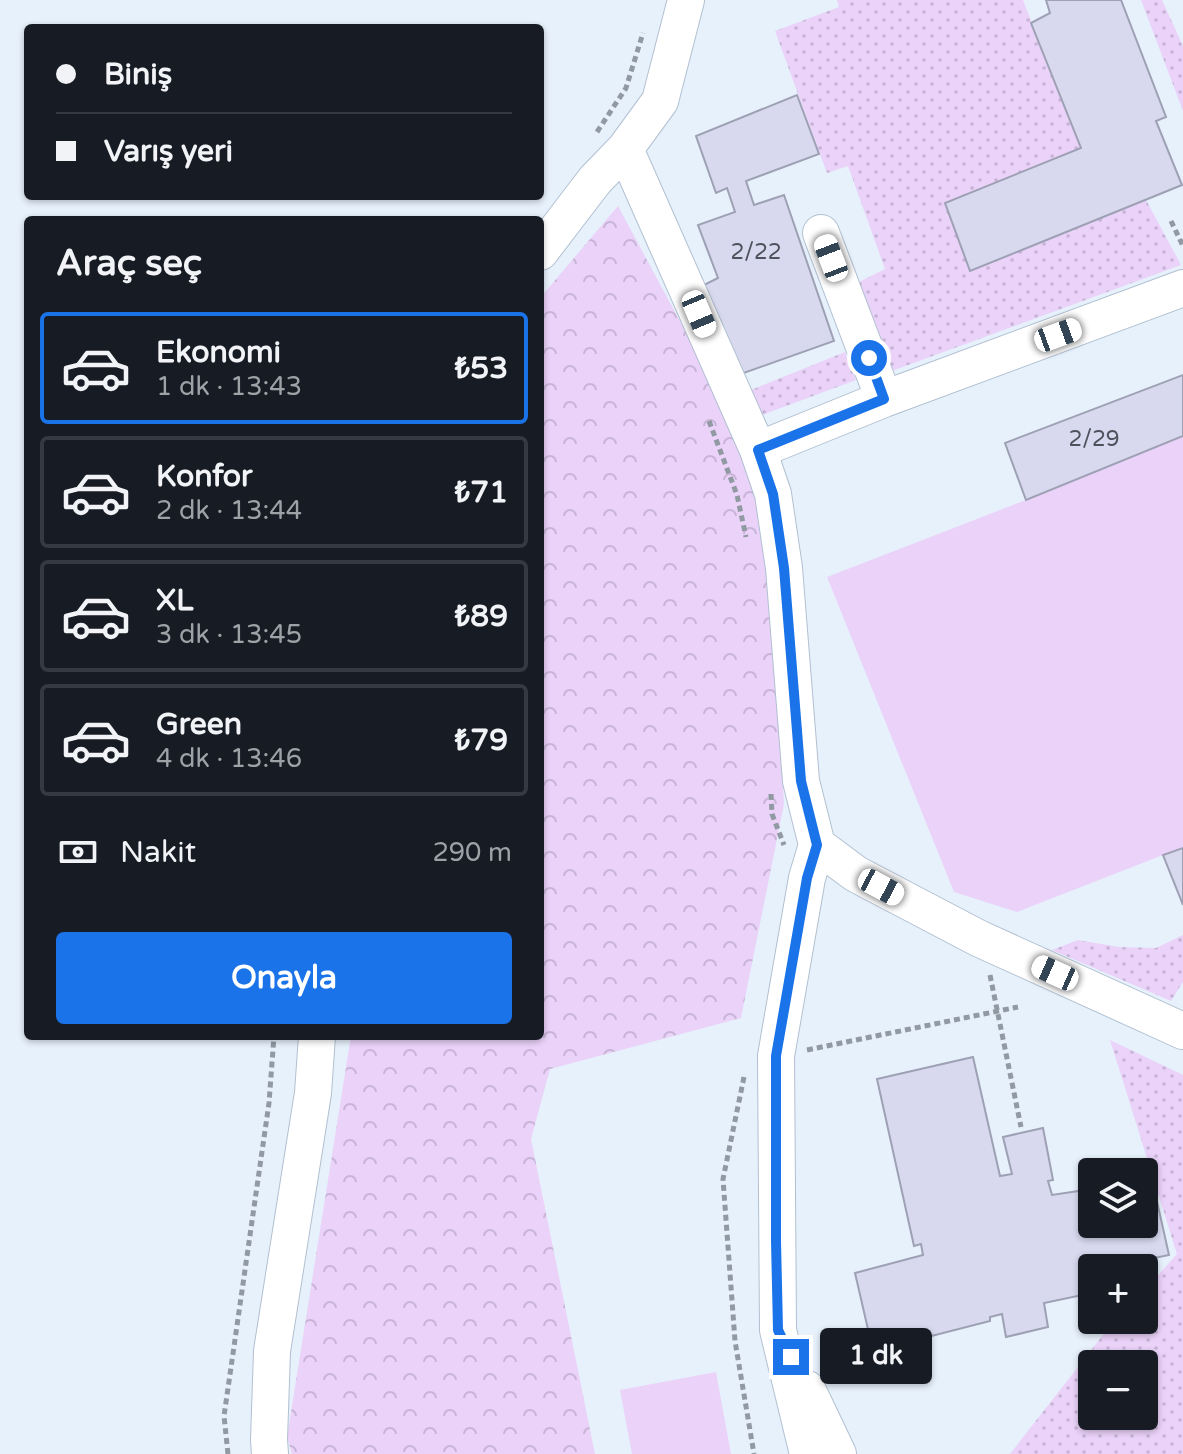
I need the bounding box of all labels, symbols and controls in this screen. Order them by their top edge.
text: Biniş [104,56,172,93]
text: Varış yeri [104,133,233,170]
car [811,231,851,285]
house number: 2/22 [730,239,782,265]
text: Araç seç [56,242,202,285]
car [679,287,719,341]
car [1031,316,1085,354]
icon: car [60,332,132,404]
text: Ekonomi [156,334,281,371]
route start [851,340,887,376]
text: ₺53 [454,350,508,387]
text: 1 dk · 13:43 [156,371,302,402]
house number: 2/29 [1068,426,1120,452]
icon: car [60,456,132,528]
text: Konfor [156,458,253,495]
text: ₺71 [454,474,508,511]
text: 2 dk · 13:44 [156,495,302,526]
icon: car [60,580,132,652]
text: XL [156,582,193,619]
text: ₺89 [454,598,508,635]
text: 3 dk · 13:45 [156,619,302,650]
icon: car [60,704,132,776]
text: Green [156,706,242,743]
text: ₺79 [454,722,508,759]
text: 4 dk · 13:46 [156,743,302,774]
icon: cash [56,830,100,874]
text: Nakit [120,834,196,871]
text: 290 m [432,837,512,868]
car [854,865,908,909]
button: Onayla [56,932,512,1024]
car [1028,952,1082,994]
map controls [1078,1158,1158,1430]
button: layers [1078,1158,1158,1238]
button: + [1078,1254,1158,1334]
callout: 1 dk [819,1329,931,1385]
route end [773,1339,809,1375]
text: 1 dk [849,1340,903,1371]
button: − [1078,1350,1158,1430]

